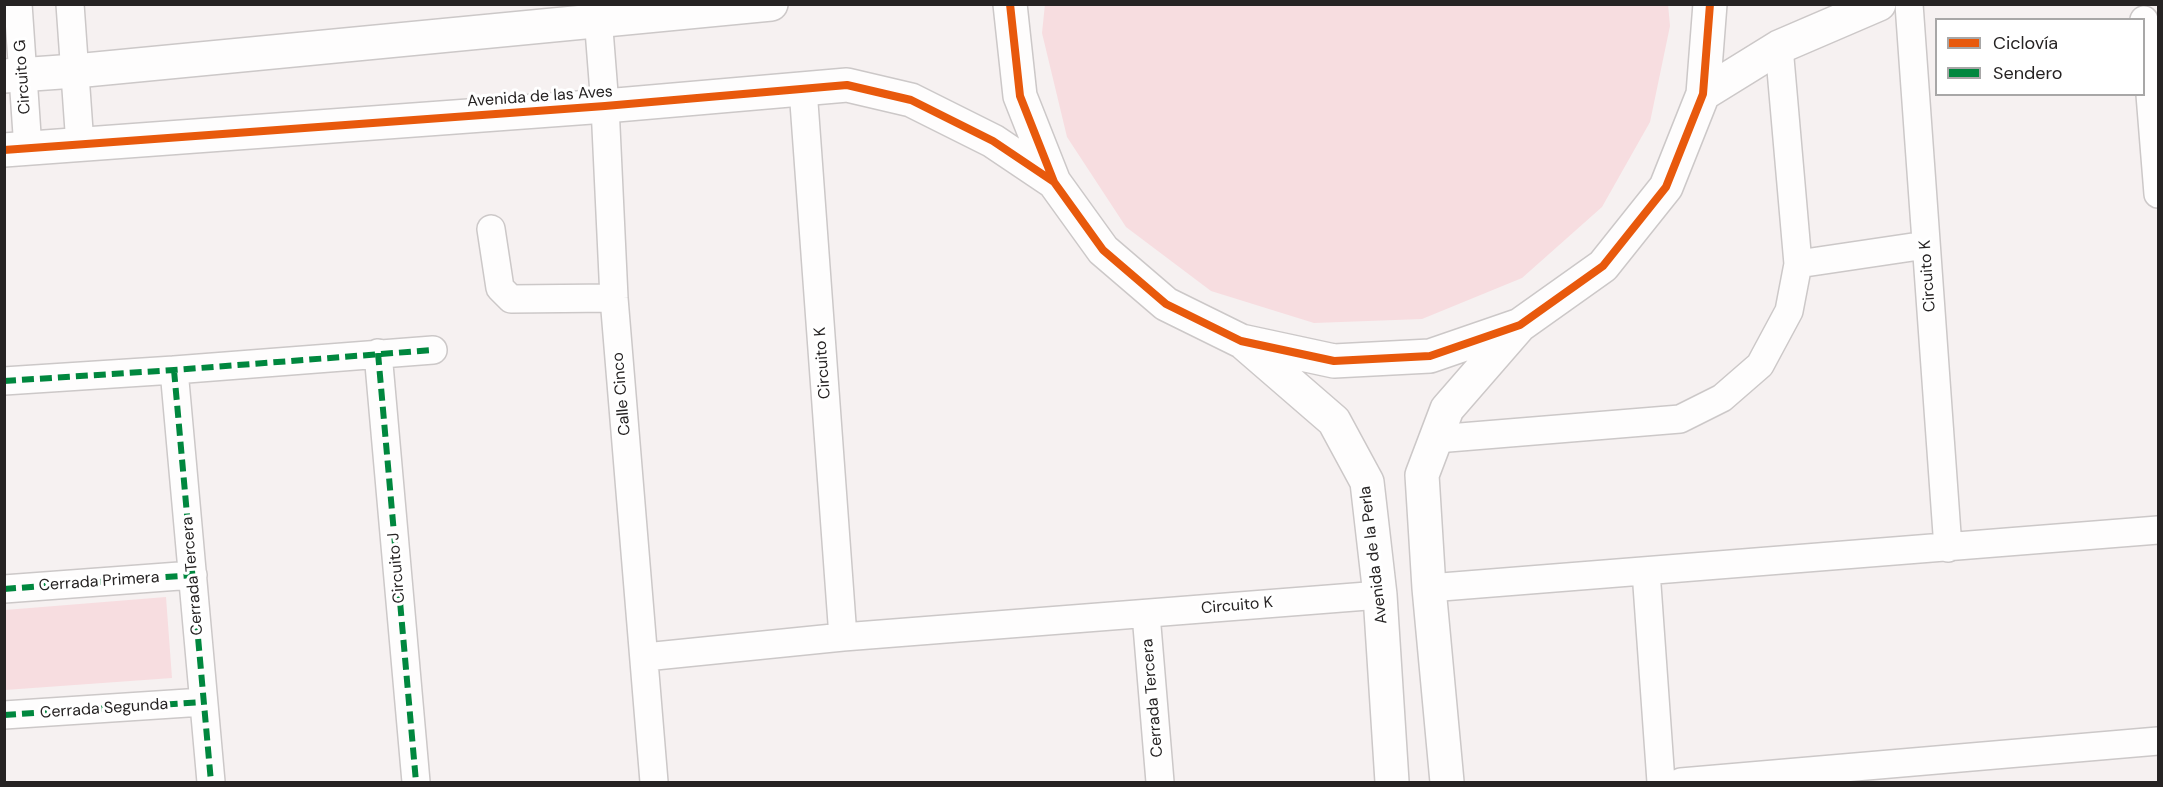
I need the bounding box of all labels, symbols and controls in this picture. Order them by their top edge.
legend [1935,18,2145,96]
text: Ciclovía [1993,31,2058,55]
street label: Circuito G [11,39,35,115]
text: Sendero [1993,61,2063,85]
street label: Avenida de las Aves [467,82,613,112]
street label: Circuito K [1916,239,1940,313]
street label: Circuito K [811,326,835,400]
street label: Calle Cinco [609,351,635,437]
street label: Avenida de la Perla [1356,485,1392,625]
street label: Cerrada Tercera [178,516,208,636]
street label: Circuito J [384,532,410,604]
street label: Cerrada Primera [38,568,160,596]
street label: Circuito K [1200,593,1274,619]
street label: Cerrada Tercera [1138,638,1168,758]
street label: Cerrada Segunda [39,695,169,723]

